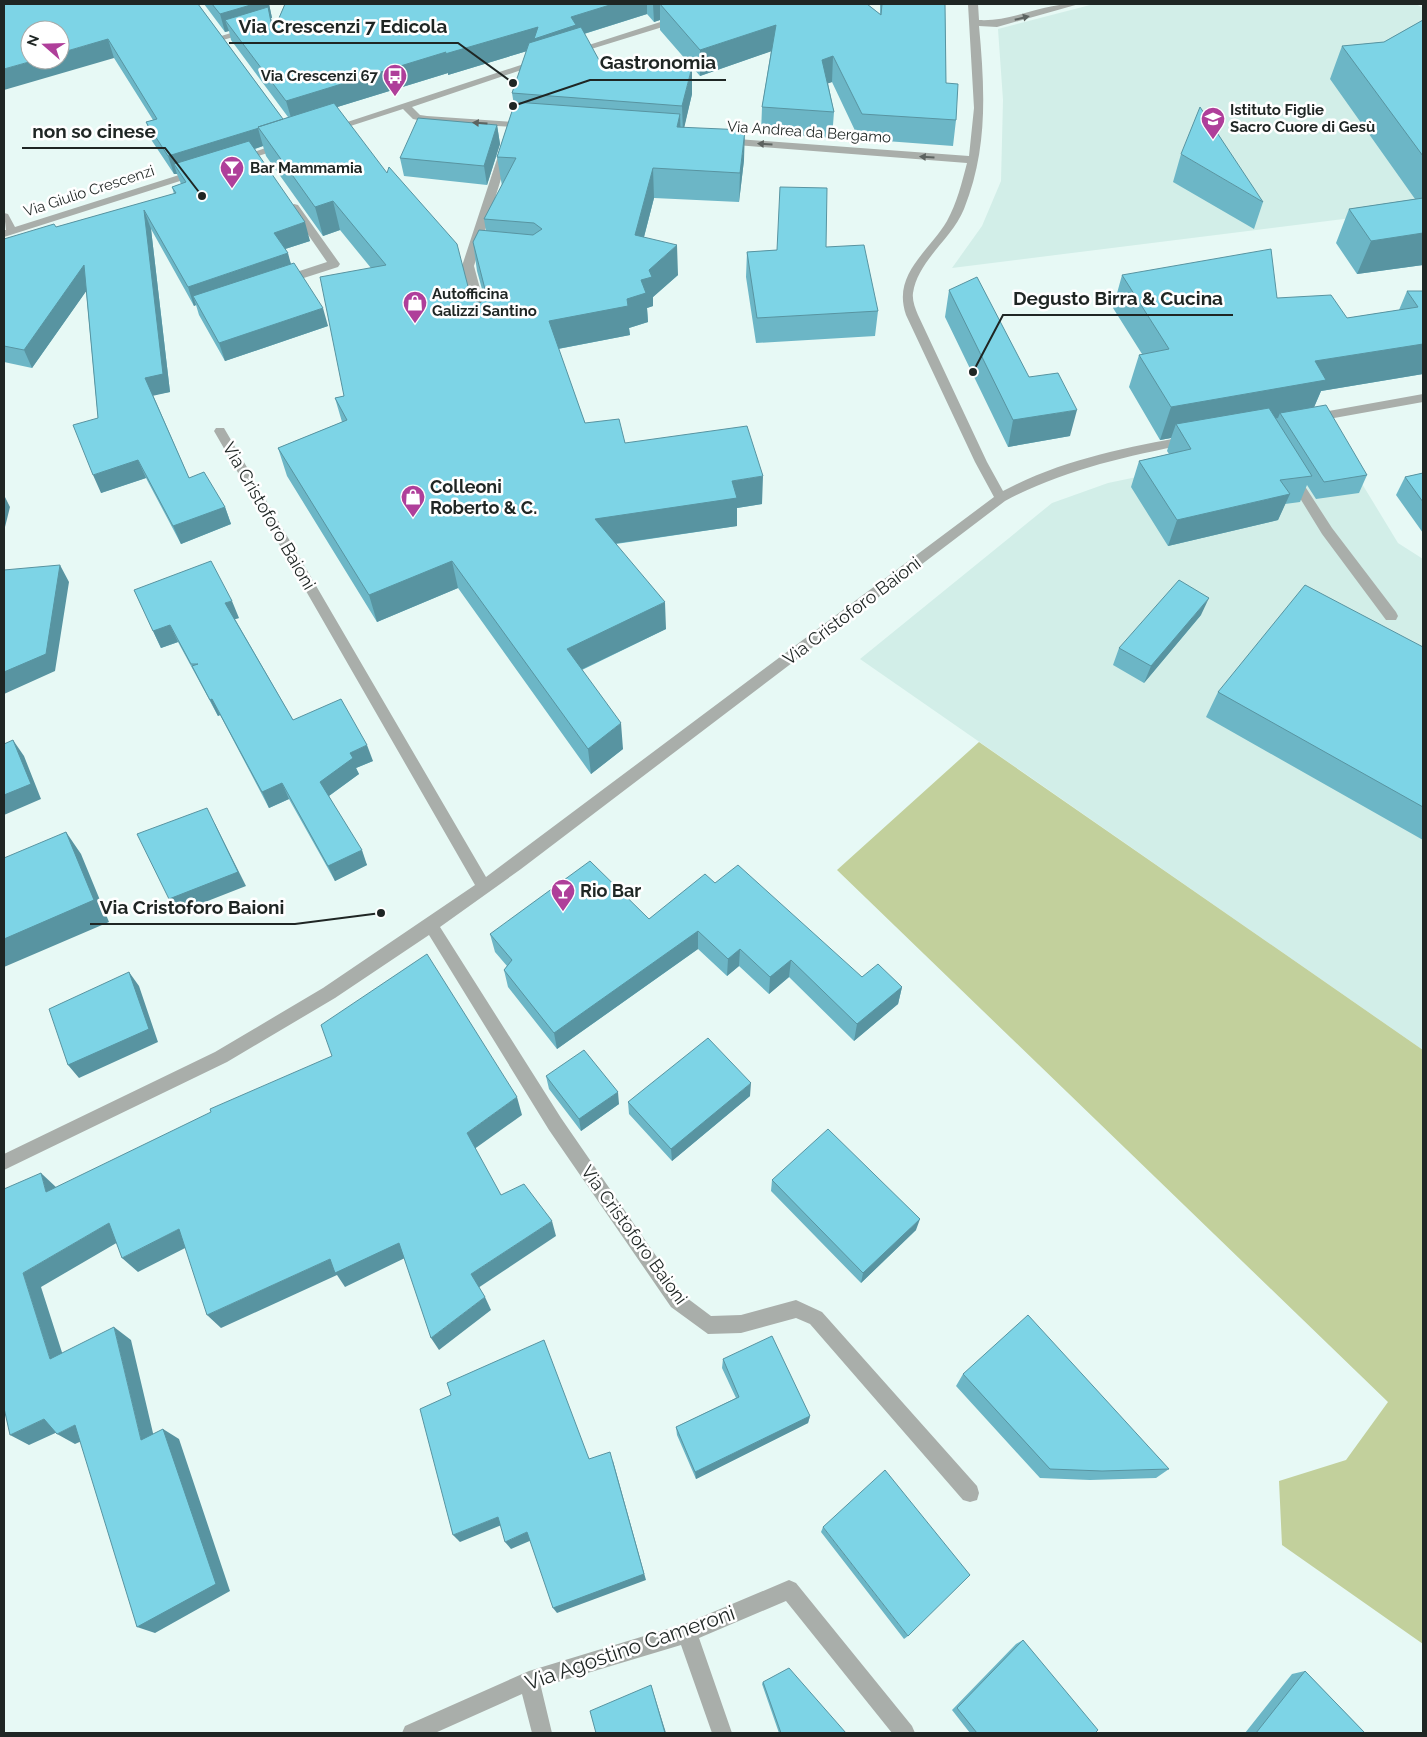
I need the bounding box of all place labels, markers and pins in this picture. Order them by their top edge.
callout: Via Crescenzi 7 Edicola [229,9,458,43]
callout: Gastronomia [590,46,726,80]
bus stop icon: Via Crescenzi 67 [382,63,408,97]
place label: Via Crescenzi 67 [261,67,379,85]
place label: Istituto Figlie Sacro Cuore di Gesù [1230,101,1375,136]
school or university icon: Istituto Figlie Sacro Cuore di Gesù [1200,106,1226,140]
callout: non so cinese [22,114,165,148]
bar icon: Bar Mammamia [219,155,245,189]
place label: Bar Mammamia [250,159,363,177]
callout: Degusto Birra & Cucina [1003,281,1233,315]
place label: Autofficina Galizzi Santino [432,285,537,320]
shop icon: Autofficina Galizzi Santino [402,290,428,324]
place label: Colleoni Roberto & C. [430,476,537,518]
shop icon: Colleoni Roberto & C. [400,484,426,518]
bar icon: Rio Bar [550,878,576,912]
place label: Rio Bar [580,880,641,901]
callout: Via Cristoforo Baioni [90,890,295,924]

